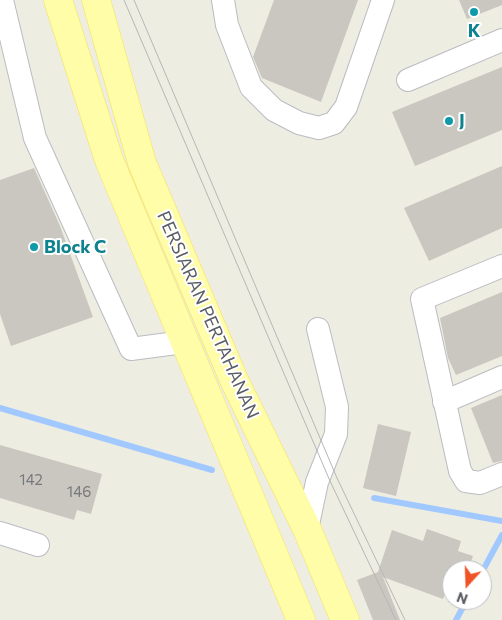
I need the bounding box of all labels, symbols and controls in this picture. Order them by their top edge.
marker: K [468,6,480,18]
place label: K [468,20,480,42]
place label: J [459,110,465,132]
marker: J [443,115,455,127]
street label: PERSIARAN PERTAHANAN [152,208,264,422]
place label: Block C [44,236,106,258]
marker: Block C [28,241,40,253]
house number: 142 [19,471,43,489]
house number: 146 [67,483,91,501]
north arrow [442,560,492,610]
text: N [454,589,470,608]

